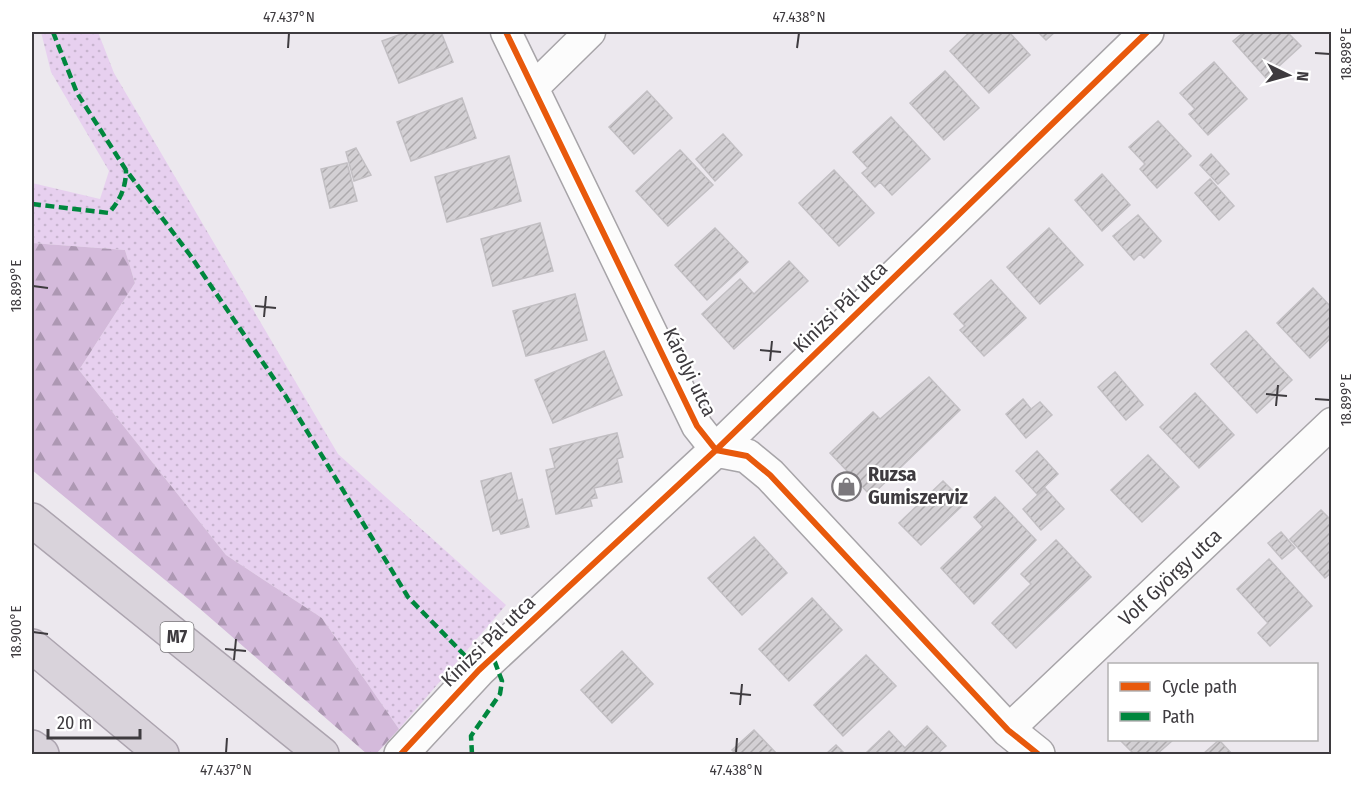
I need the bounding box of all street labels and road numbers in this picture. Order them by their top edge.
street label: Kinizsi Pál utca [788,256,892,358]
street label: Károlyi utca [658,324,722,420]
street label: Volf György utca [1114,523,1226,631]
street label: Kinizsi Pál utca [436,590,540,692]
road number: M7 [160,622,194,652]

